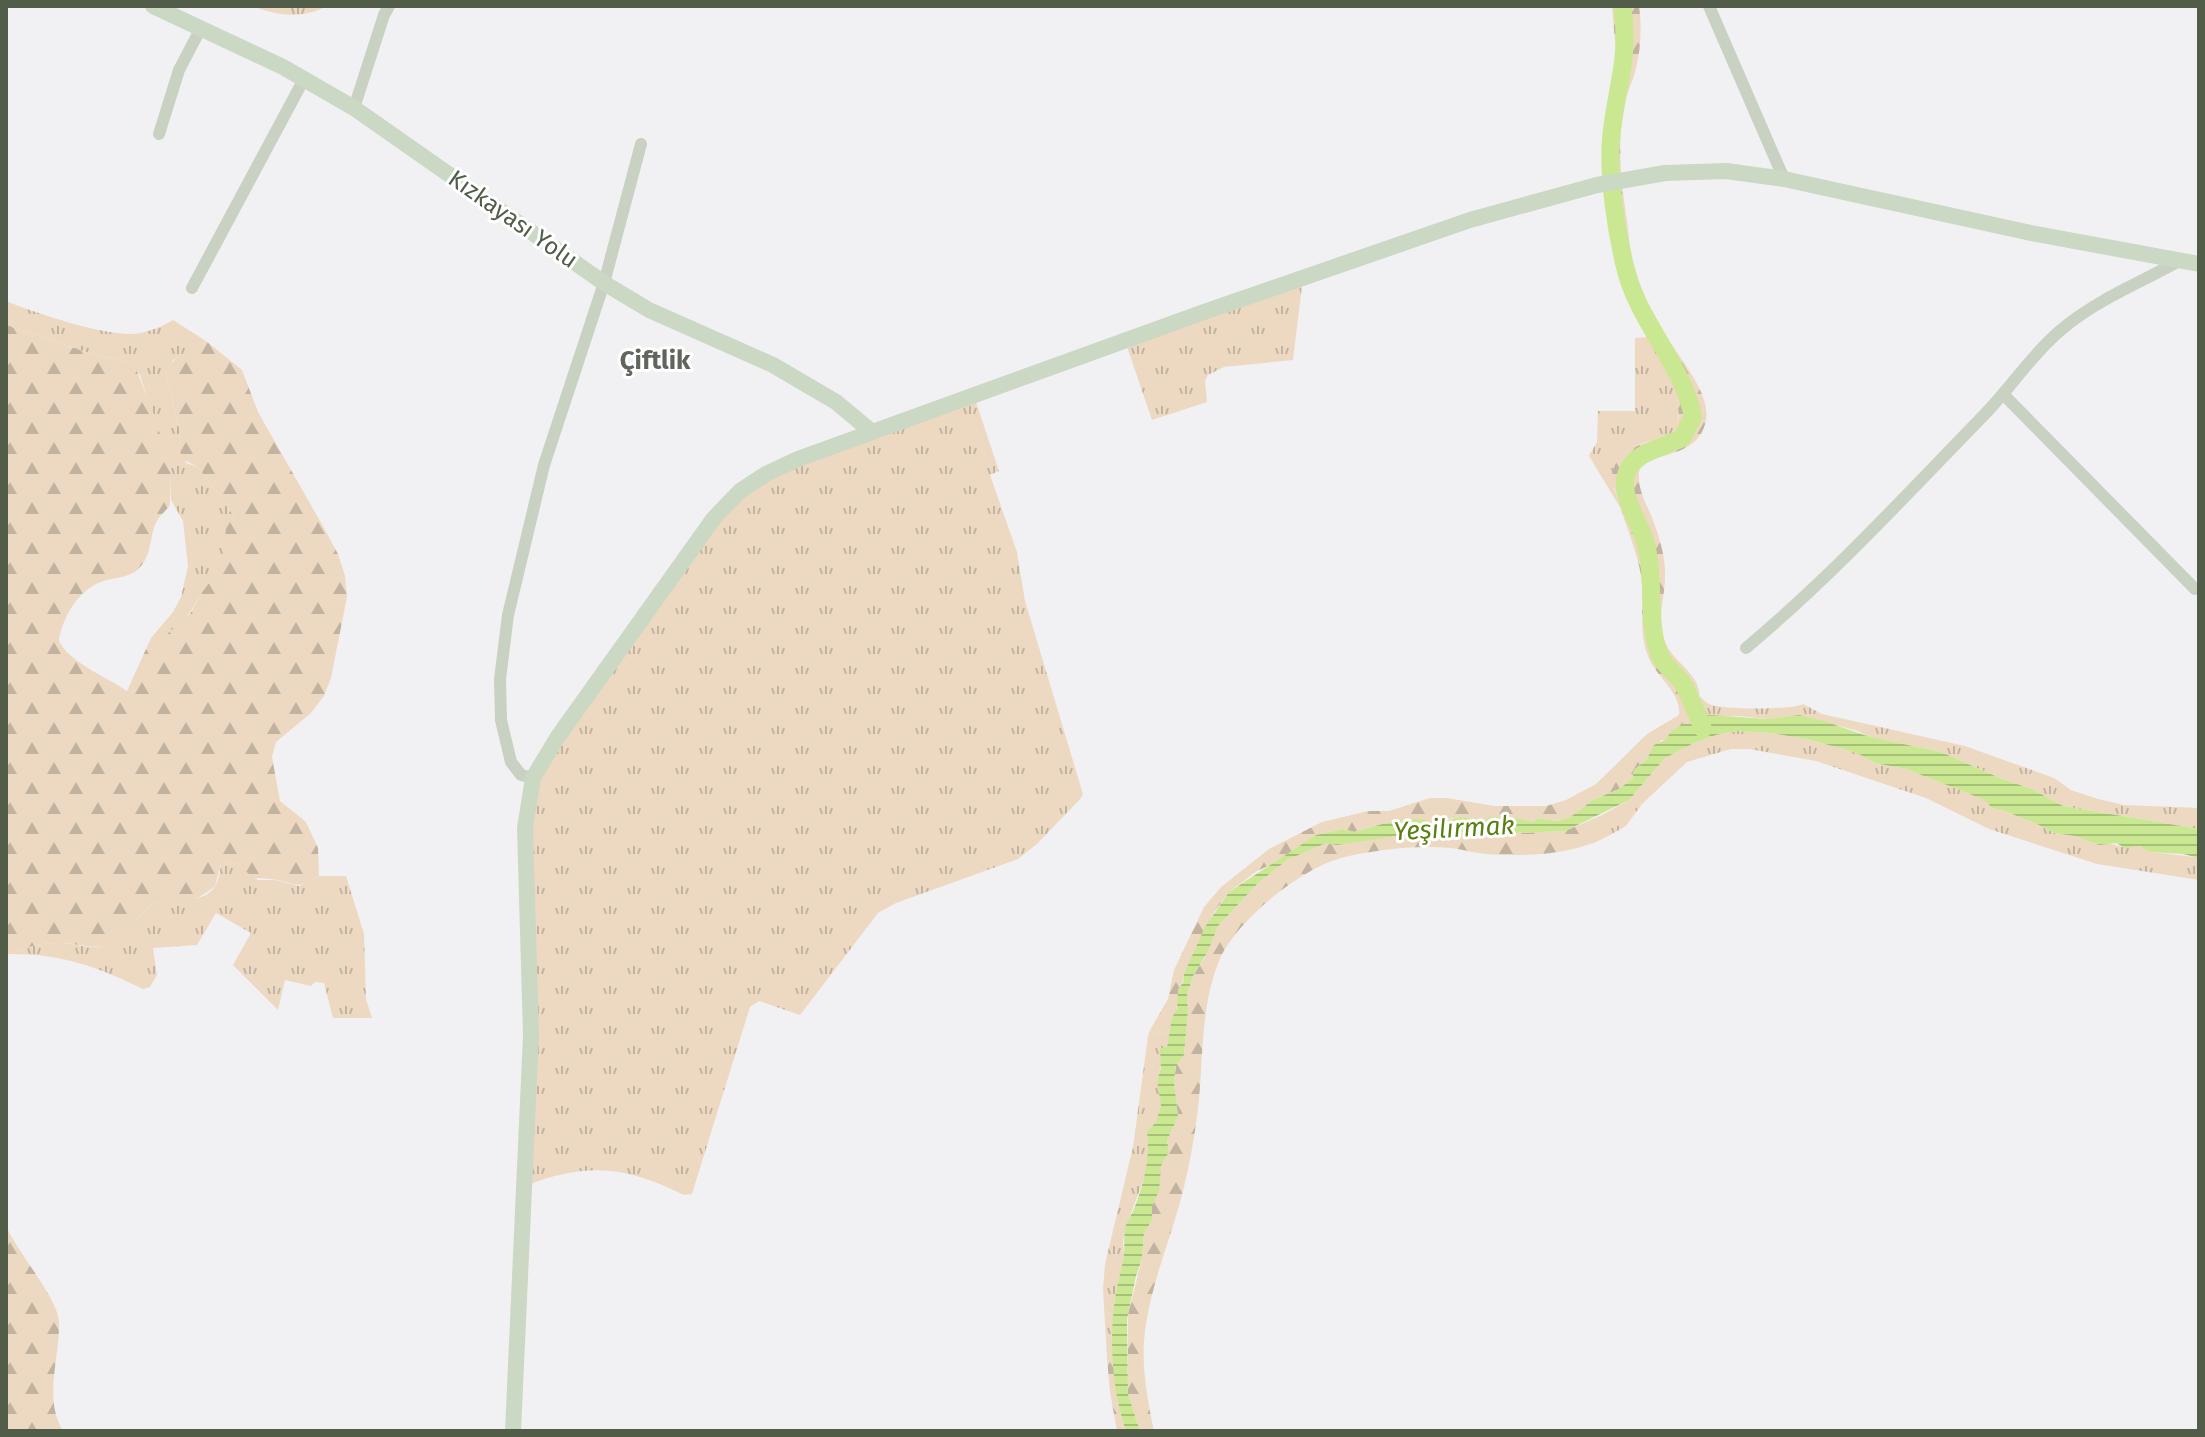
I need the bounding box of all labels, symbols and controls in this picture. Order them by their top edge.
street label: Kızkayası Yolu [443,164,583,274]
district label: Çiftlik [620,345,691,376]
water label: Yeşilırmak [1393,810,1515,847]

